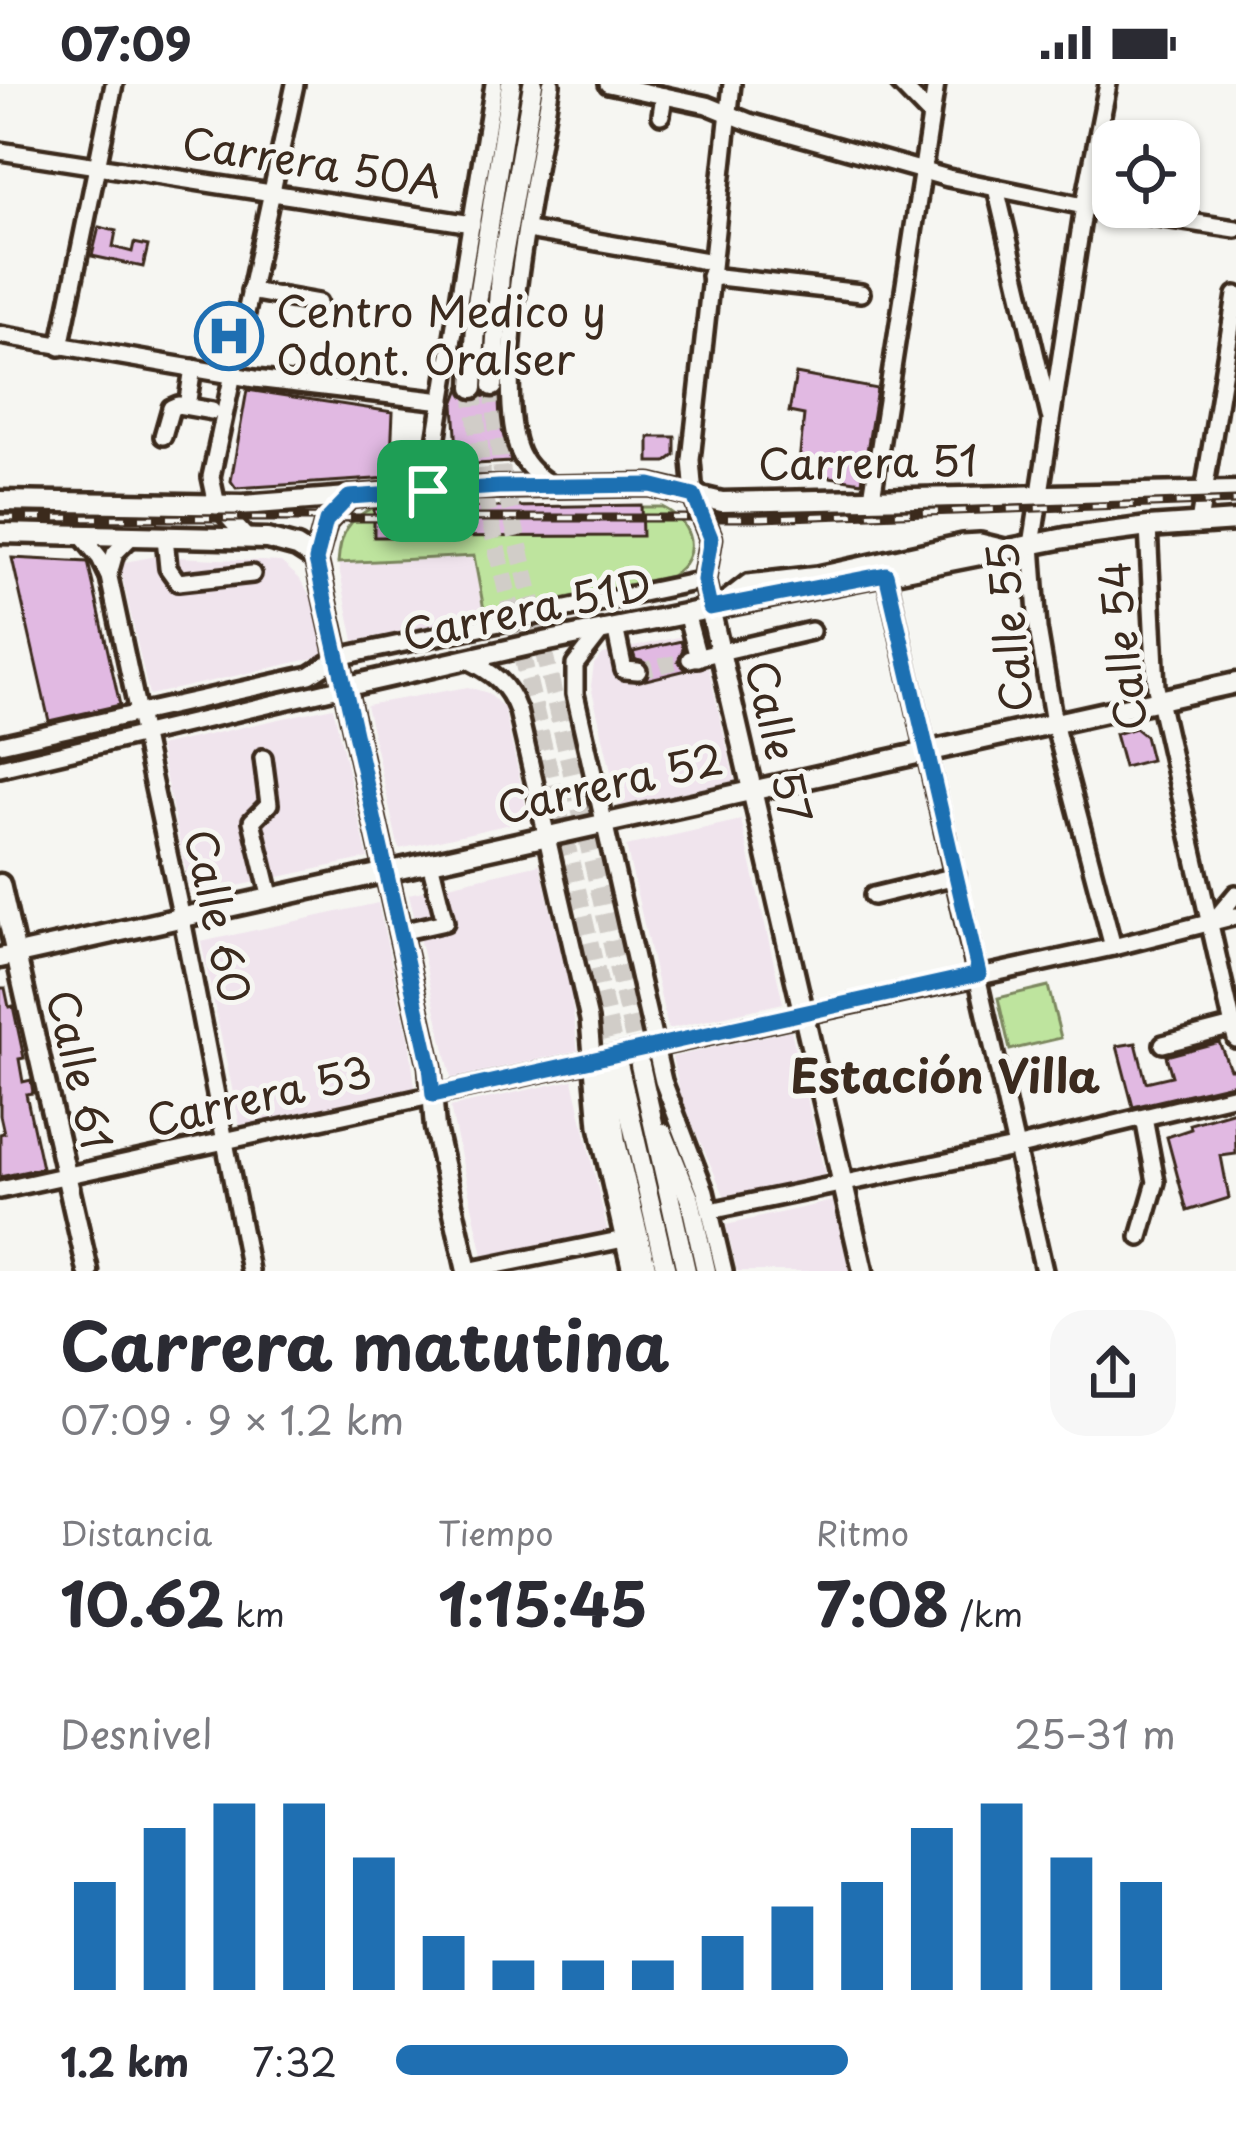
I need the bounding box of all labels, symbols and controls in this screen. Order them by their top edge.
text: 07:09 [60,8,192,76]
street label: Carrera 50A [178,109,447,212]
map controls [1092,120,1200,228]
button: locate [1092,120,1200,228]
place label: Centro Medico y Odont. Oralser [276,278,606,389]
hospital icon: Centro Medico y Odont. Oralser [194,301,264,371]
street label: Carrera 51 [758,427,978,494]
pin [377,440,479,542]
icon: arrive [395,458,461,524]
street label: Calle 55 [969,540,1046,715]
street label: Carrera 51D [396,550,657,665]
street label: Calle 54 [1080,559,1161,734]
street label: Calle 57 [731,654,830,829]
street label: Carrera 52 [490,725,729,838]
street label: Calle 60 [170,823,269,1008]
street label: Calle 61 [32,983,130,1156]
street label: Carrera 53 [140,1038,377,1151]
district label: Estación Villa [790,1040,1100,1108]
text: Carrera matutina [60,1294,670,1393]
button: share [1050,1310,1176,1436]
text: 07:09 · 9 × 1.2 km [60,1389,404,1448]
text: Distancia [60,1507,212,1557]
text: Tiempo [438,1507,554,1557]
text: Ritmo [816,1507,909,1557]
text: 10.62 [60,1557,224,1647]
text: 1:15:45 [438,1557,648,1647]
text: 7:08 [816,1557,949,1647]
text: km [224,1588,285,1638]
text: /km [949,1588,1023,1638]
text: Desnivel [60,1703,212,1762]
text: 25–31 m [1014,1703,1176,1762]
text: 1.2 km [60,2031,189,2090]
text: 7:32 [252,2031,337,2090]

